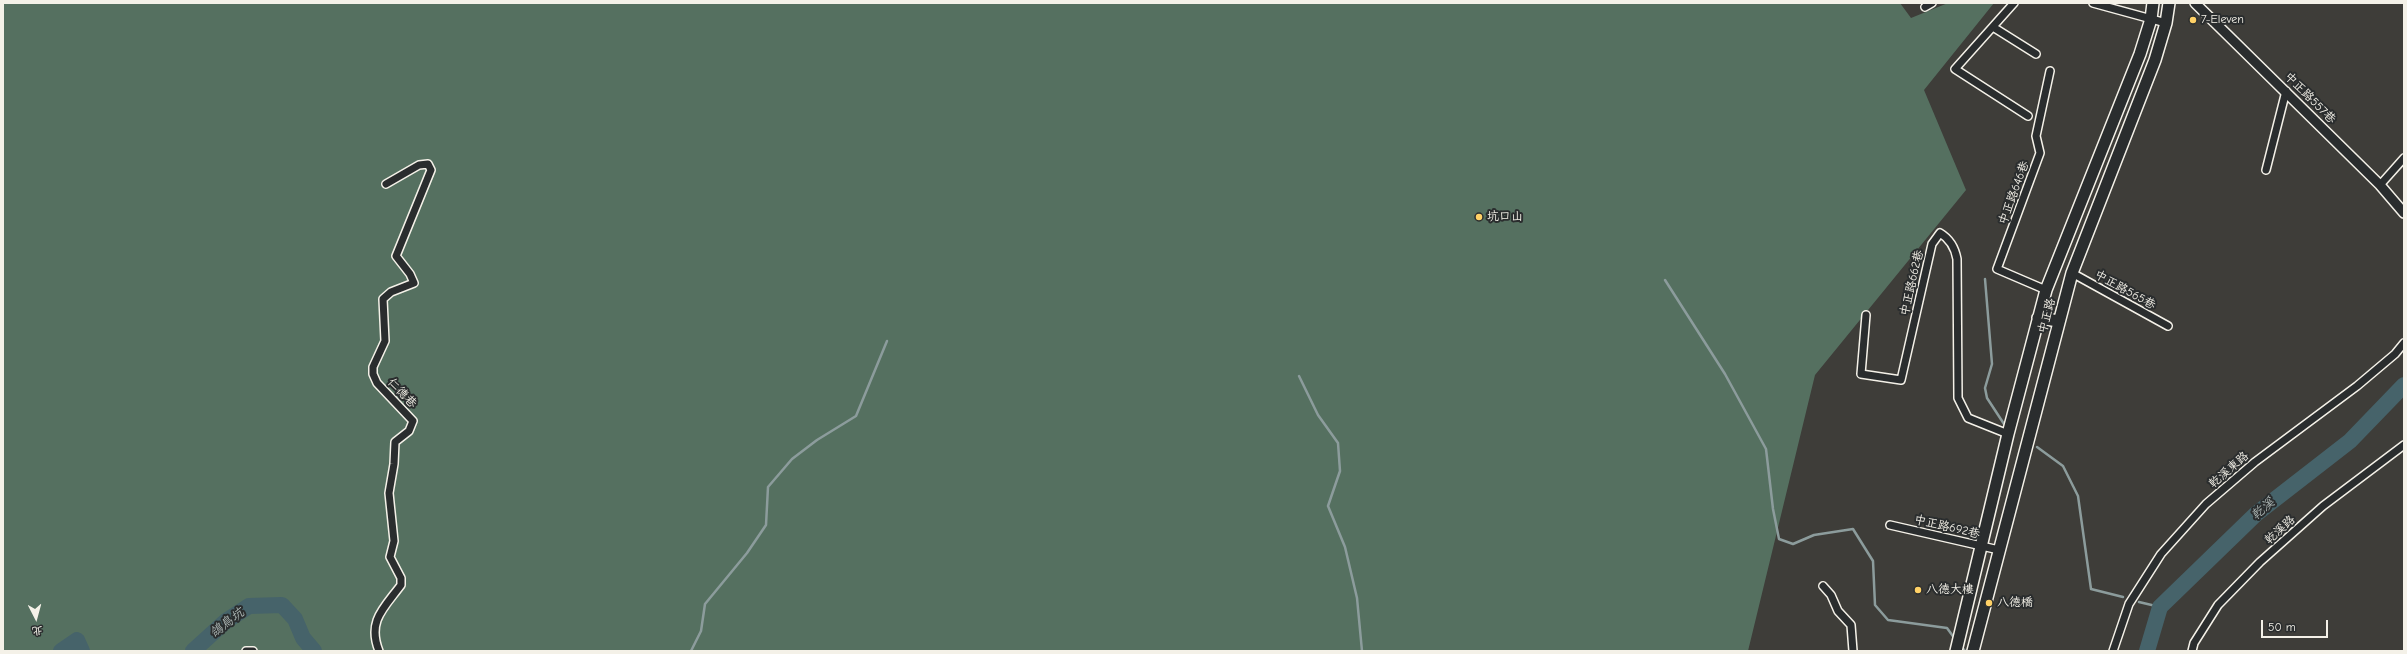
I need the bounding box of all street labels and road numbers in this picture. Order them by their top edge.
street label: 中正路557巷 [2281,69,2339,127]
street label: 中正路646巷 [1996,159,2032,227]
street label: 中正路662巷 [1897,249,1927,317]
street label: 中正路565巷 [2092,267,2158,313]
street label: 中正路 [2035,297,2059,335]
street label: 仁德巷 [384,375,420,411]
street label: 乾溪東路 [2206,449,2252,491]
street label: 中正路692巷 [1913,512,1981,542]
street label: 乾溪路 [2262,513,2298,547]

